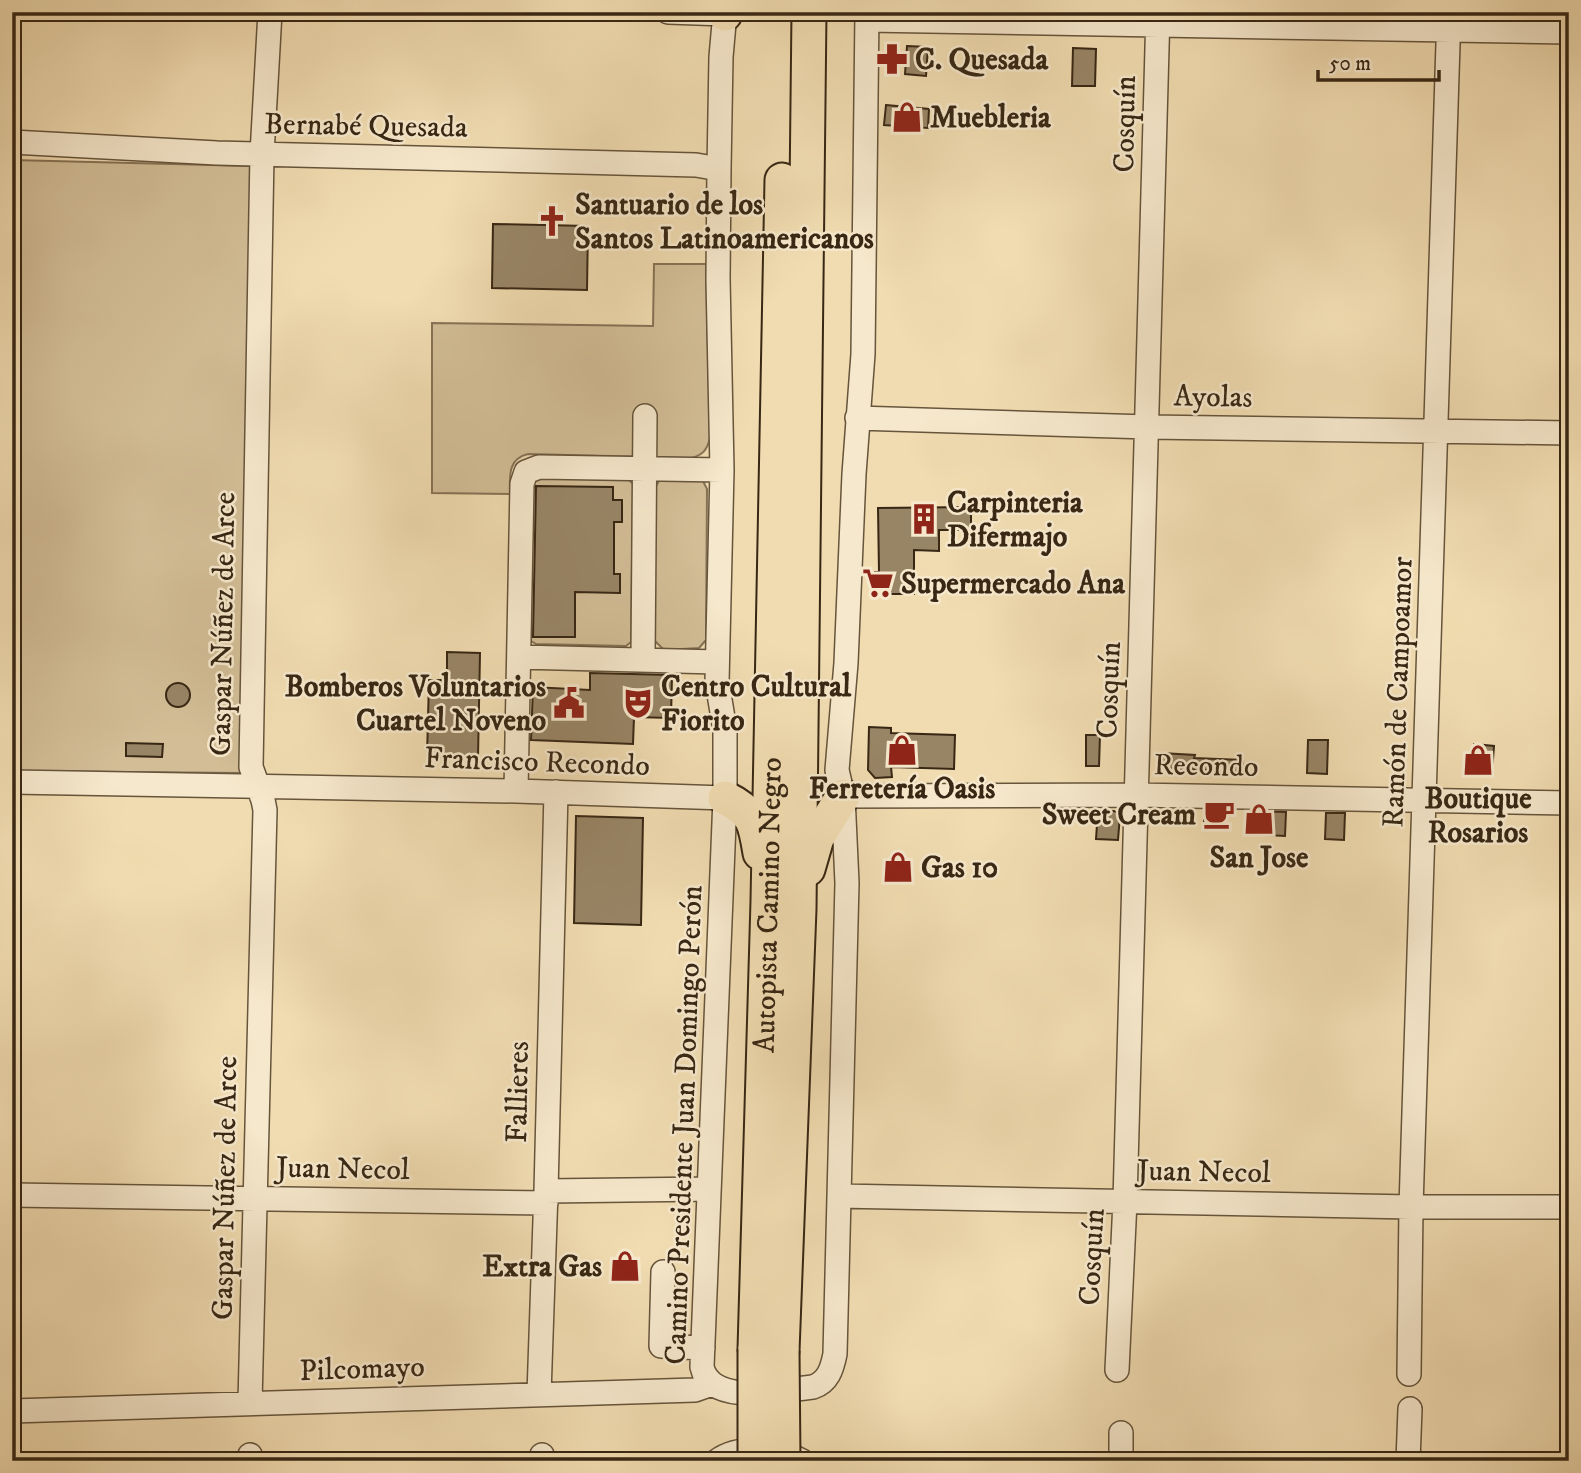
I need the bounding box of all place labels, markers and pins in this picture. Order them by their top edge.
pharmacy icon: C. Quesada [875,42,909,76]
place label: C. Quesada [915,42,1049,79]
shop icon: Muebleria [890,100,924,134]
place label: Muebleria [930,100,1052,137]
place label: Santuario de los Santos Latinoamericanos [575,187,874,258]
church icon: Santuario de los Santos Latinoamericanos [535,204,569,238]
place label: Carpinteria Difermajo [947,485,1084,556]
building icon: Carpinteria Difermajo [907,502,941,536]
supermarket icon: Supermercado Ana [861,566,895,600]
place label: Supermercado Ana [901,566,1126,603]
place label: Bomberos Voluntarios Cuartel Noveno [285,669,546,740]
place label: Centro Cultural Fiorito [661,669,852,740]
public building icon: Bomberos Voluntarios Cuartel Noveno [552,686,586,720]
theatre icon: Centro Cultural Fiorito [621,686,655,720]
shop icon: Ferretería Oasis [885,733,919,767]
shop icon: Boutique Rosarios [1461,743,1495,777]
place label: Ferretería Oasis [809,771,995,808]
place label: Boutique Rosarios [1424,781,1532,852]
place label: Sweet Cream [1042,797,1196,834]
cafe icon: Sweet Cream [1202,797,1236,831]
shop icon: San Jose [1242,802,1276,836]
place label: San Jose [1210,840,1309,877]
shop icon: Gas 10 [881,850,915,884]
place label: Gas 10 [921,850,998,887]
place label: Extra Gas [482,1249,602,1286]
shop icon: Extra Gas [608,1249,642,1283]

